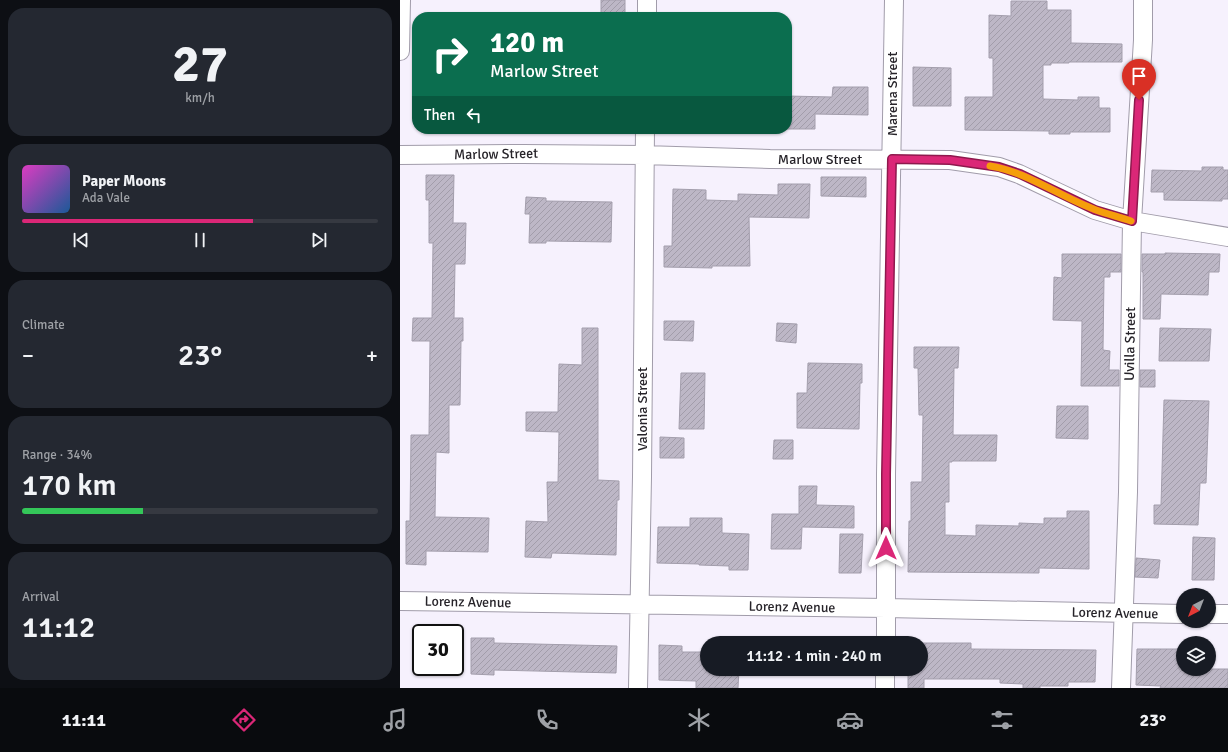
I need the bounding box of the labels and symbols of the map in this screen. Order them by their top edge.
street label: Marena Street [884,52,901,136]
pin [1122,59,1156,100]
street label: Marlow Street [454,145,538,163]
street label: Marlow Street [778,151,862,168]
street label: Uvilla Street [1121,307,1139,381]
street label: Valonia Street [634,367,651,451]
position arrow [865,527,907,569]
north arrow [1176,588,1216,628]
street label: Lorenz Avenue [424,593,512,611]
street label: Lorenz Avenue [748,598,836,616]
street label: Lorenz Avenue [1071,604,1159,622]
speed limit sign: 30 [412,624,464,676]

